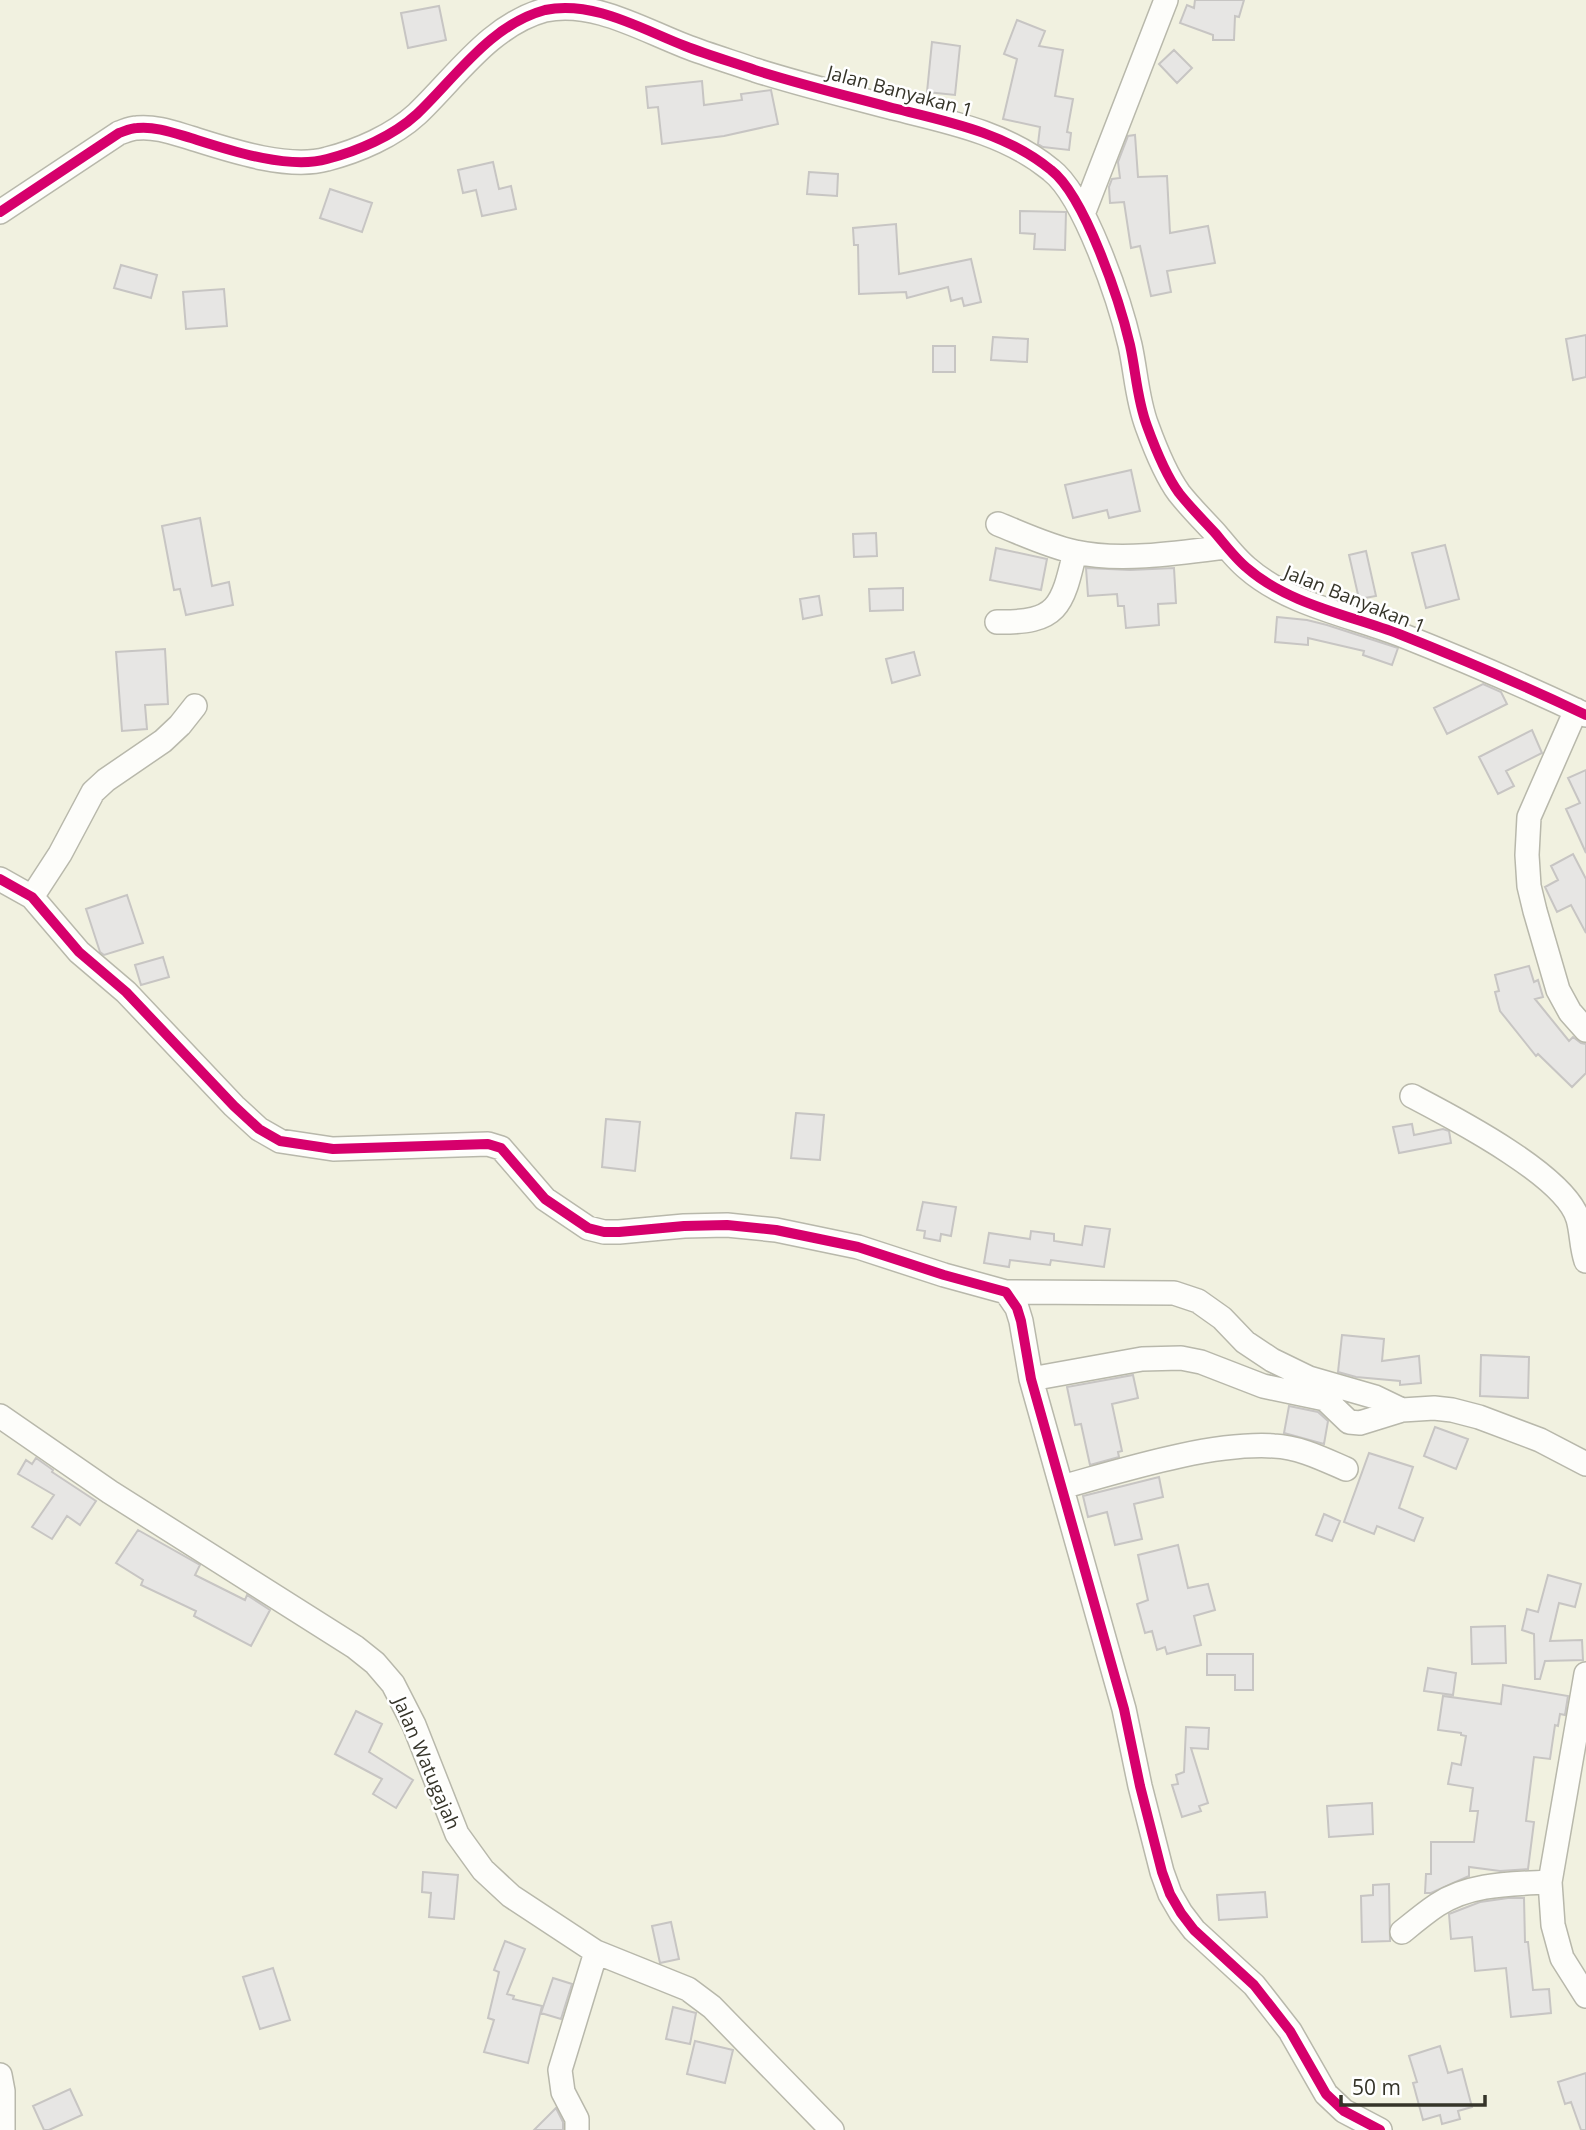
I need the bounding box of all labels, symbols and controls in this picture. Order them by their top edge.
street label: Jalan Banyakan 1 [822,58,976,123]
street label: Jalan Banyakan 1 [1279,558,1429,639]
street label: Jalan Watugajah [387,1691,467,1833]
scale bar [1341,2064,1484,2108]
text: 50 m [1352,2073,1401,2101]

